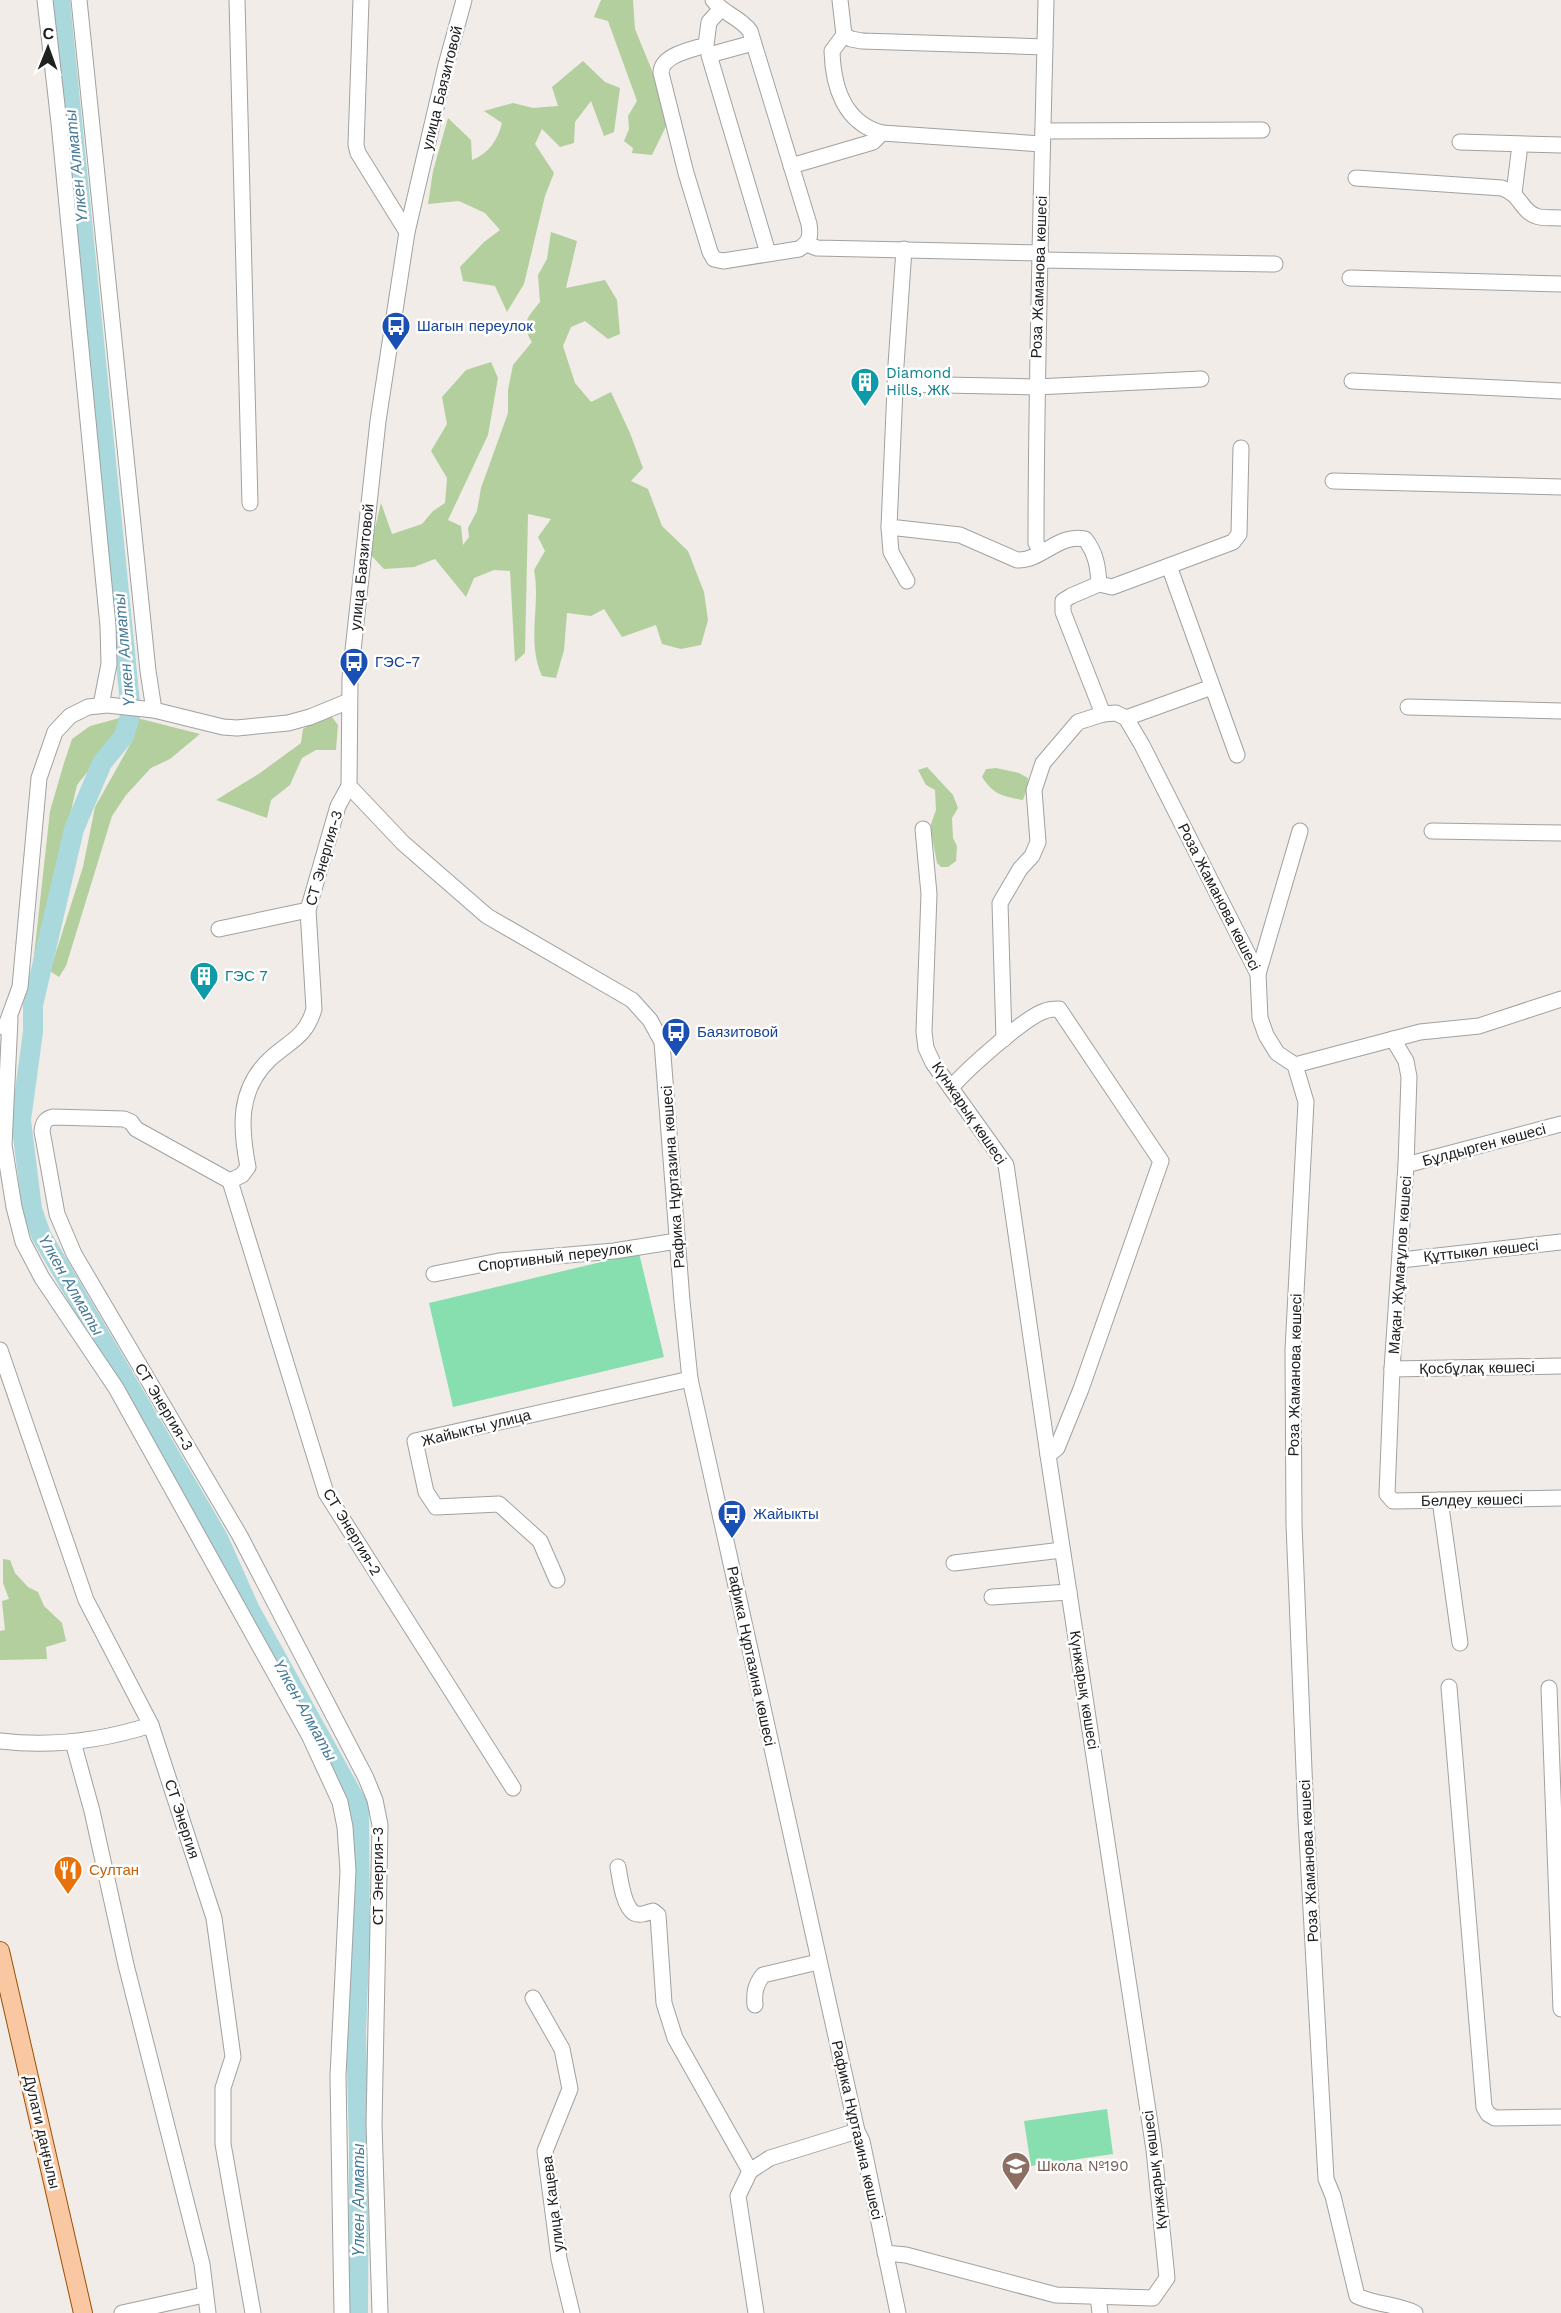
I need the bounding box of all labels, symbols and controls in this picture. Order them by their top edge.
north arrow [18,18,78,78]
text: С [42,24,55,43]
street label: улица Баязитовой [418,24,466,152]
water label: Үлкен Алматы [61,108,91,223]
street label: Роза Жаманова көшесі [1027,195,1051,359]
bus stop icon: Шагын переулок [380,310,412,352]
place label: Шагын переулок [417,317,533,335]
place label: Diamond Hills, ЖК [886,364,951,399]
building icon: Diamond Hills, ЖК [849,366,881,408]
street label: улица Баязитовой [346,503,378,631]
water label: Үлкен Алматы [110,593,138,707]
bus stop icon: ГЭС-7 [338,646,370,688]
place label: ГЭС-7 [375,653,420,671]
street label: СТ Энергия-3 [302,808,346,908]
street label: Роза Жаманова көшесі [1174,820,1264,974]
building icon: ГЭС 7 [188,960,220,1002]
place label: ГЭС 7 [225,967,268,985]
bus stop icon: Баязитовой [660,1016,692,1058]
place label: Баязитовой [697,1023,778,1041]
street label: Күнжарық көшесі [928,1058,1010,1168]
street label: Рафика Нұртазина көшесі [658,1085,688,1269]
street label: Бұлдырген көшесі [1420,1120,1548,1170]
street label: Мақан Жұмағұлов көшесі [1385,1175,1415,1355]
water label: Үлкен Алматы [34,1231,108,1339]
street label: Құттыкөл көшесі [1423,1236,1539,1266]
street label: Спортивный переулок [477,1239,633,1275]
street label: Роза Жаманова көшесі [1285,1293,1305,1457]
street label: Қосбұлақ көшесі [1419,1358,1535,1378]
street label: СТ Энергия-3 [131,1360,197,1454]
street label: Жайыкты улица [419,1406,533,1450]
street label: СТ Энергия-2 [319,1485,385,1579]
street label: Белдеу көшесі [1421,1490,1523,1510]
bus stop icon: Жайыкты [716,1498,748,1540]
place label: Жайыкты [753,1505,819,1523]
street label: Рафика Нұртазина көшесі [723,1564,779,1748]
street label: Күнжарық көшесі [1066,1629,1102,1751]
water label: Үлкен Алматы [269,1656,341,1764]
street label: СТ Энергия [161,1777,203,1861]
street label: Роза Жаманова көшесі [1296,1779,1322,1943]
street label: СТ Энергия-3 [369,1827,387,1925]
restaurant icon: Султан [52,1854,84,1896]
place label: Султан [89,1861,139,1879]
street label: Рафика Нұртазина көшесі [828,2039,886,2221]
street label: Дулати даңғылы [20,2073,64,2191]
street label: Күнжарық көшесі [1139,2109,1171,2231]
water label: Үлкен Алматы [349,2143,368,2257]
school or university icon: Школа №190 [1000,2150,1032,2192]
street label: улица Кацева [538,2154,568,2253]
place label: Школа №190 [1037,2157,1129,2175]

